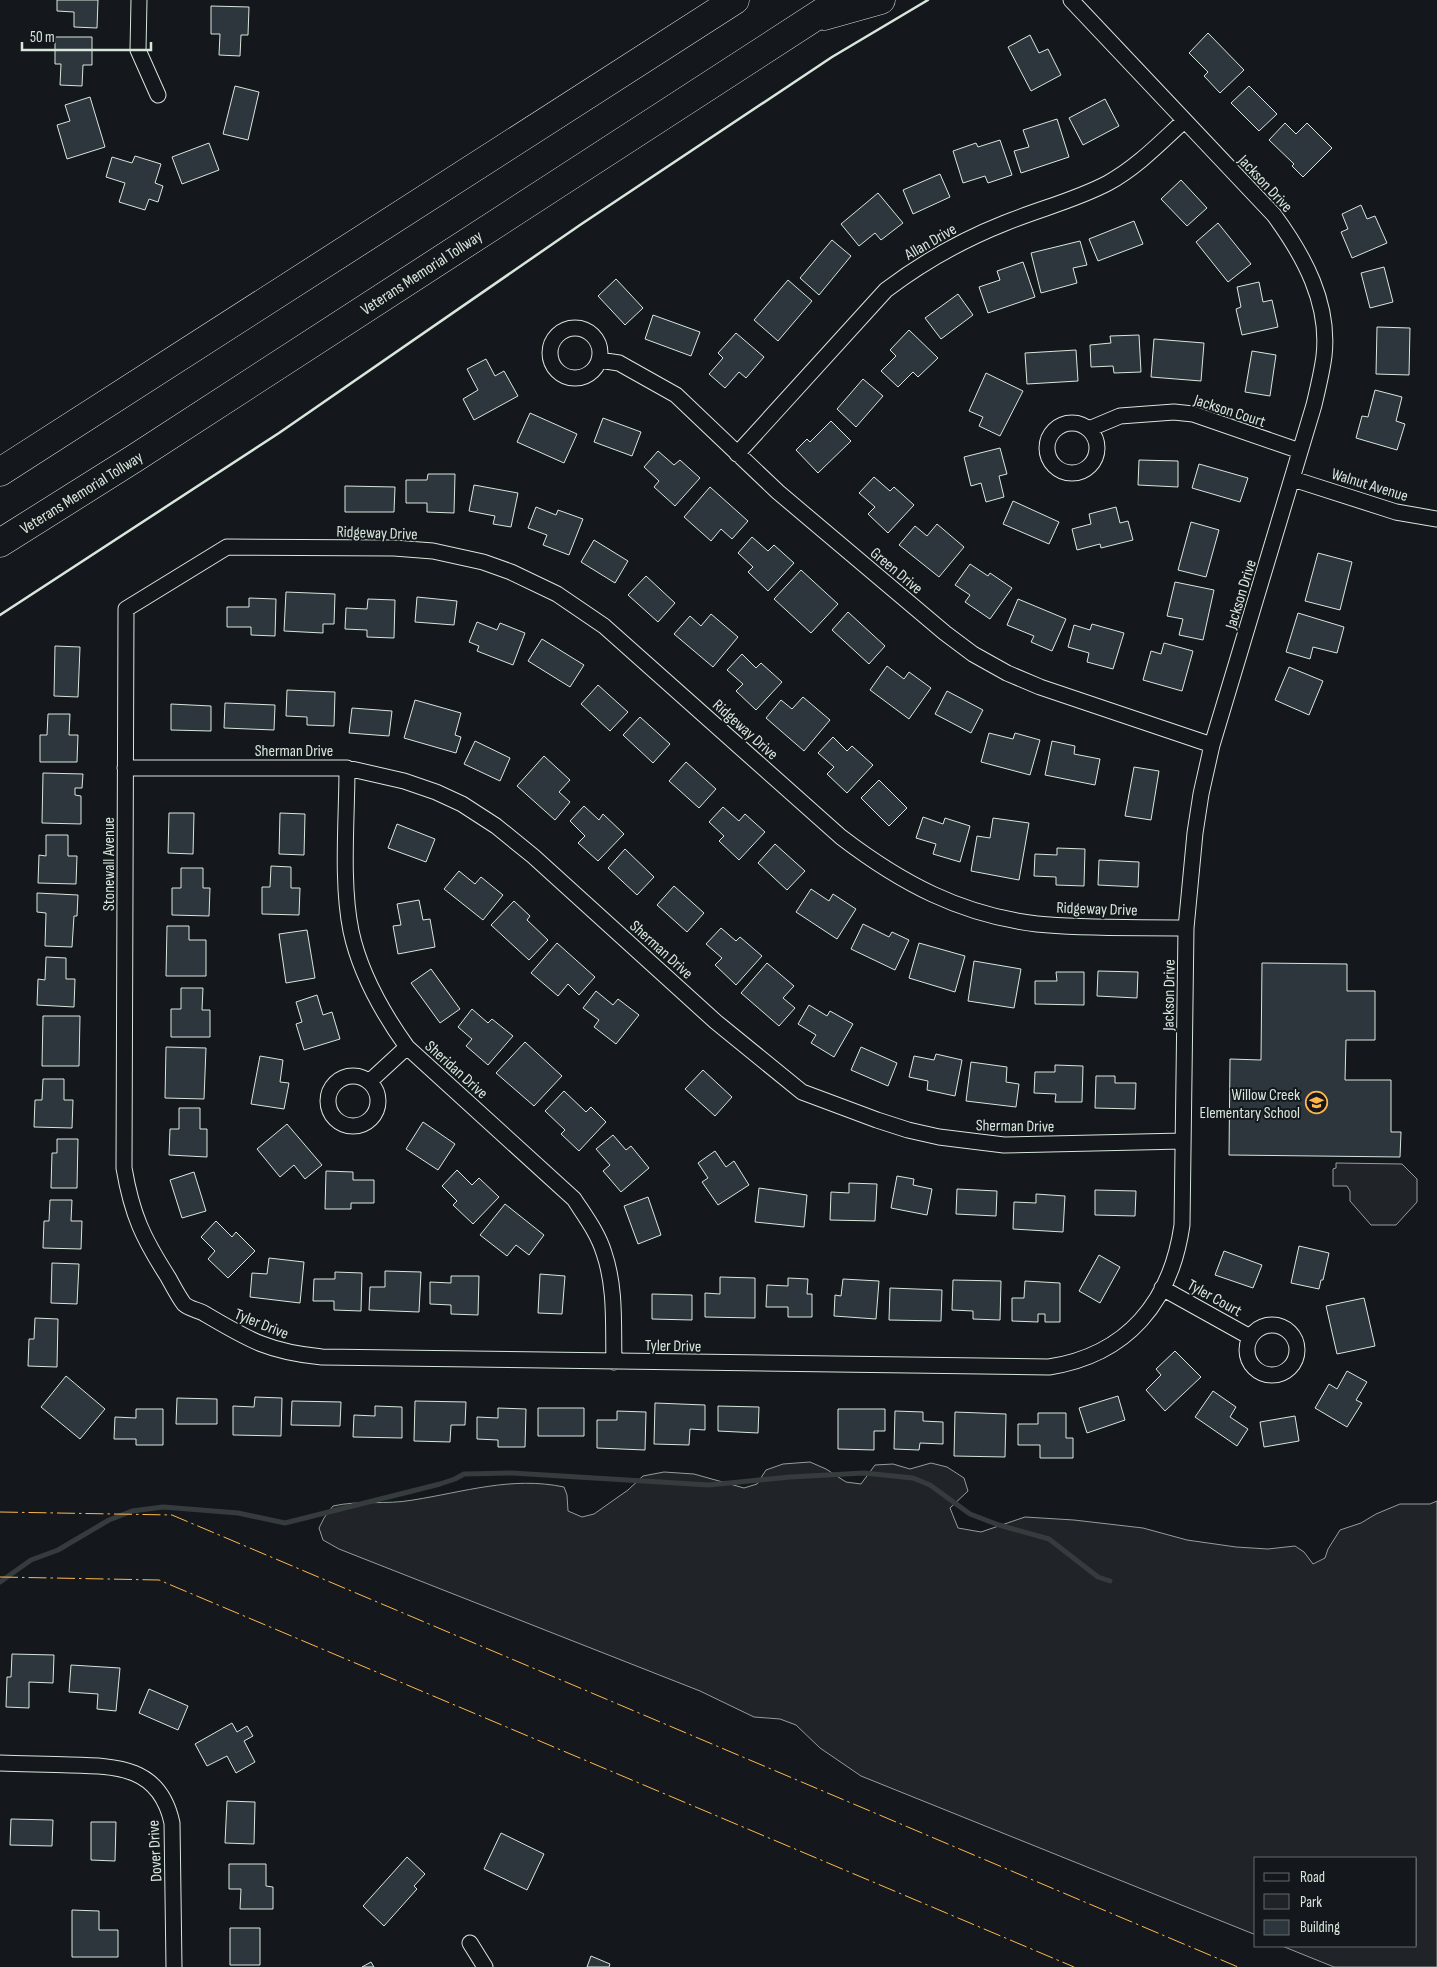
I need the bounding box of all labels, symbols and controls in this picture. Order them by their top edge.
scale bar [22,20,151,52]
text: 50 m [30,28,55,47]
street label: Jackson Drive [1233,151,1296,217]
street label: Allan Drive [901,220,960,265]
street label: Veterans Memorial Tollway [358,227,486,320]
street label: Jackson Court [1190,391,1268,432]
street label: Veterans Memorial Tollway [17,448,147,539]
street label: Walnut Avenue [1329,465,1410,506]
street label: Ridgeway Drive [336,523,418,544]
street label: Green Drive [866,544,926,599]
street label: Jackson Drive [1222,557,1261,632]
street label: Ridgeway Drive [708,696,782,764]
street label: Sherman Drive [255,742,333,761]
street label: Stonewall Avenue [100,817,119,911]
street label: Ridgeway Drive [1056,899,1138,920]
street label: Sherman Drive [625,917,697,983]
street label: Jackson Drive [1159,959,1180,1032]
street label: Sheridan Drive [421,1037,491,1103]
place label: Willow Creek Elementary School [1200,1086,1300,1123]
school or university icon: Willow Creek Elementary School [1304,1091,1328,1115]
street label: Sherman Drive [976,1116,1054,1137]
street label: Tyler Court [1184,1276,1245,1321]
street label: Tyler Drive [232,1305,291,1344]
street label: Tyler Drive [645,1337,701,1356]
street label: Dover Drive [144,1819,167,1882]
legend [1254,1857,1417,1947]
text: Road [1300,1868,1325,1887]
text: Park [1300,1893,1322,1912]
text: Building [1300,1918,1340,1937]

